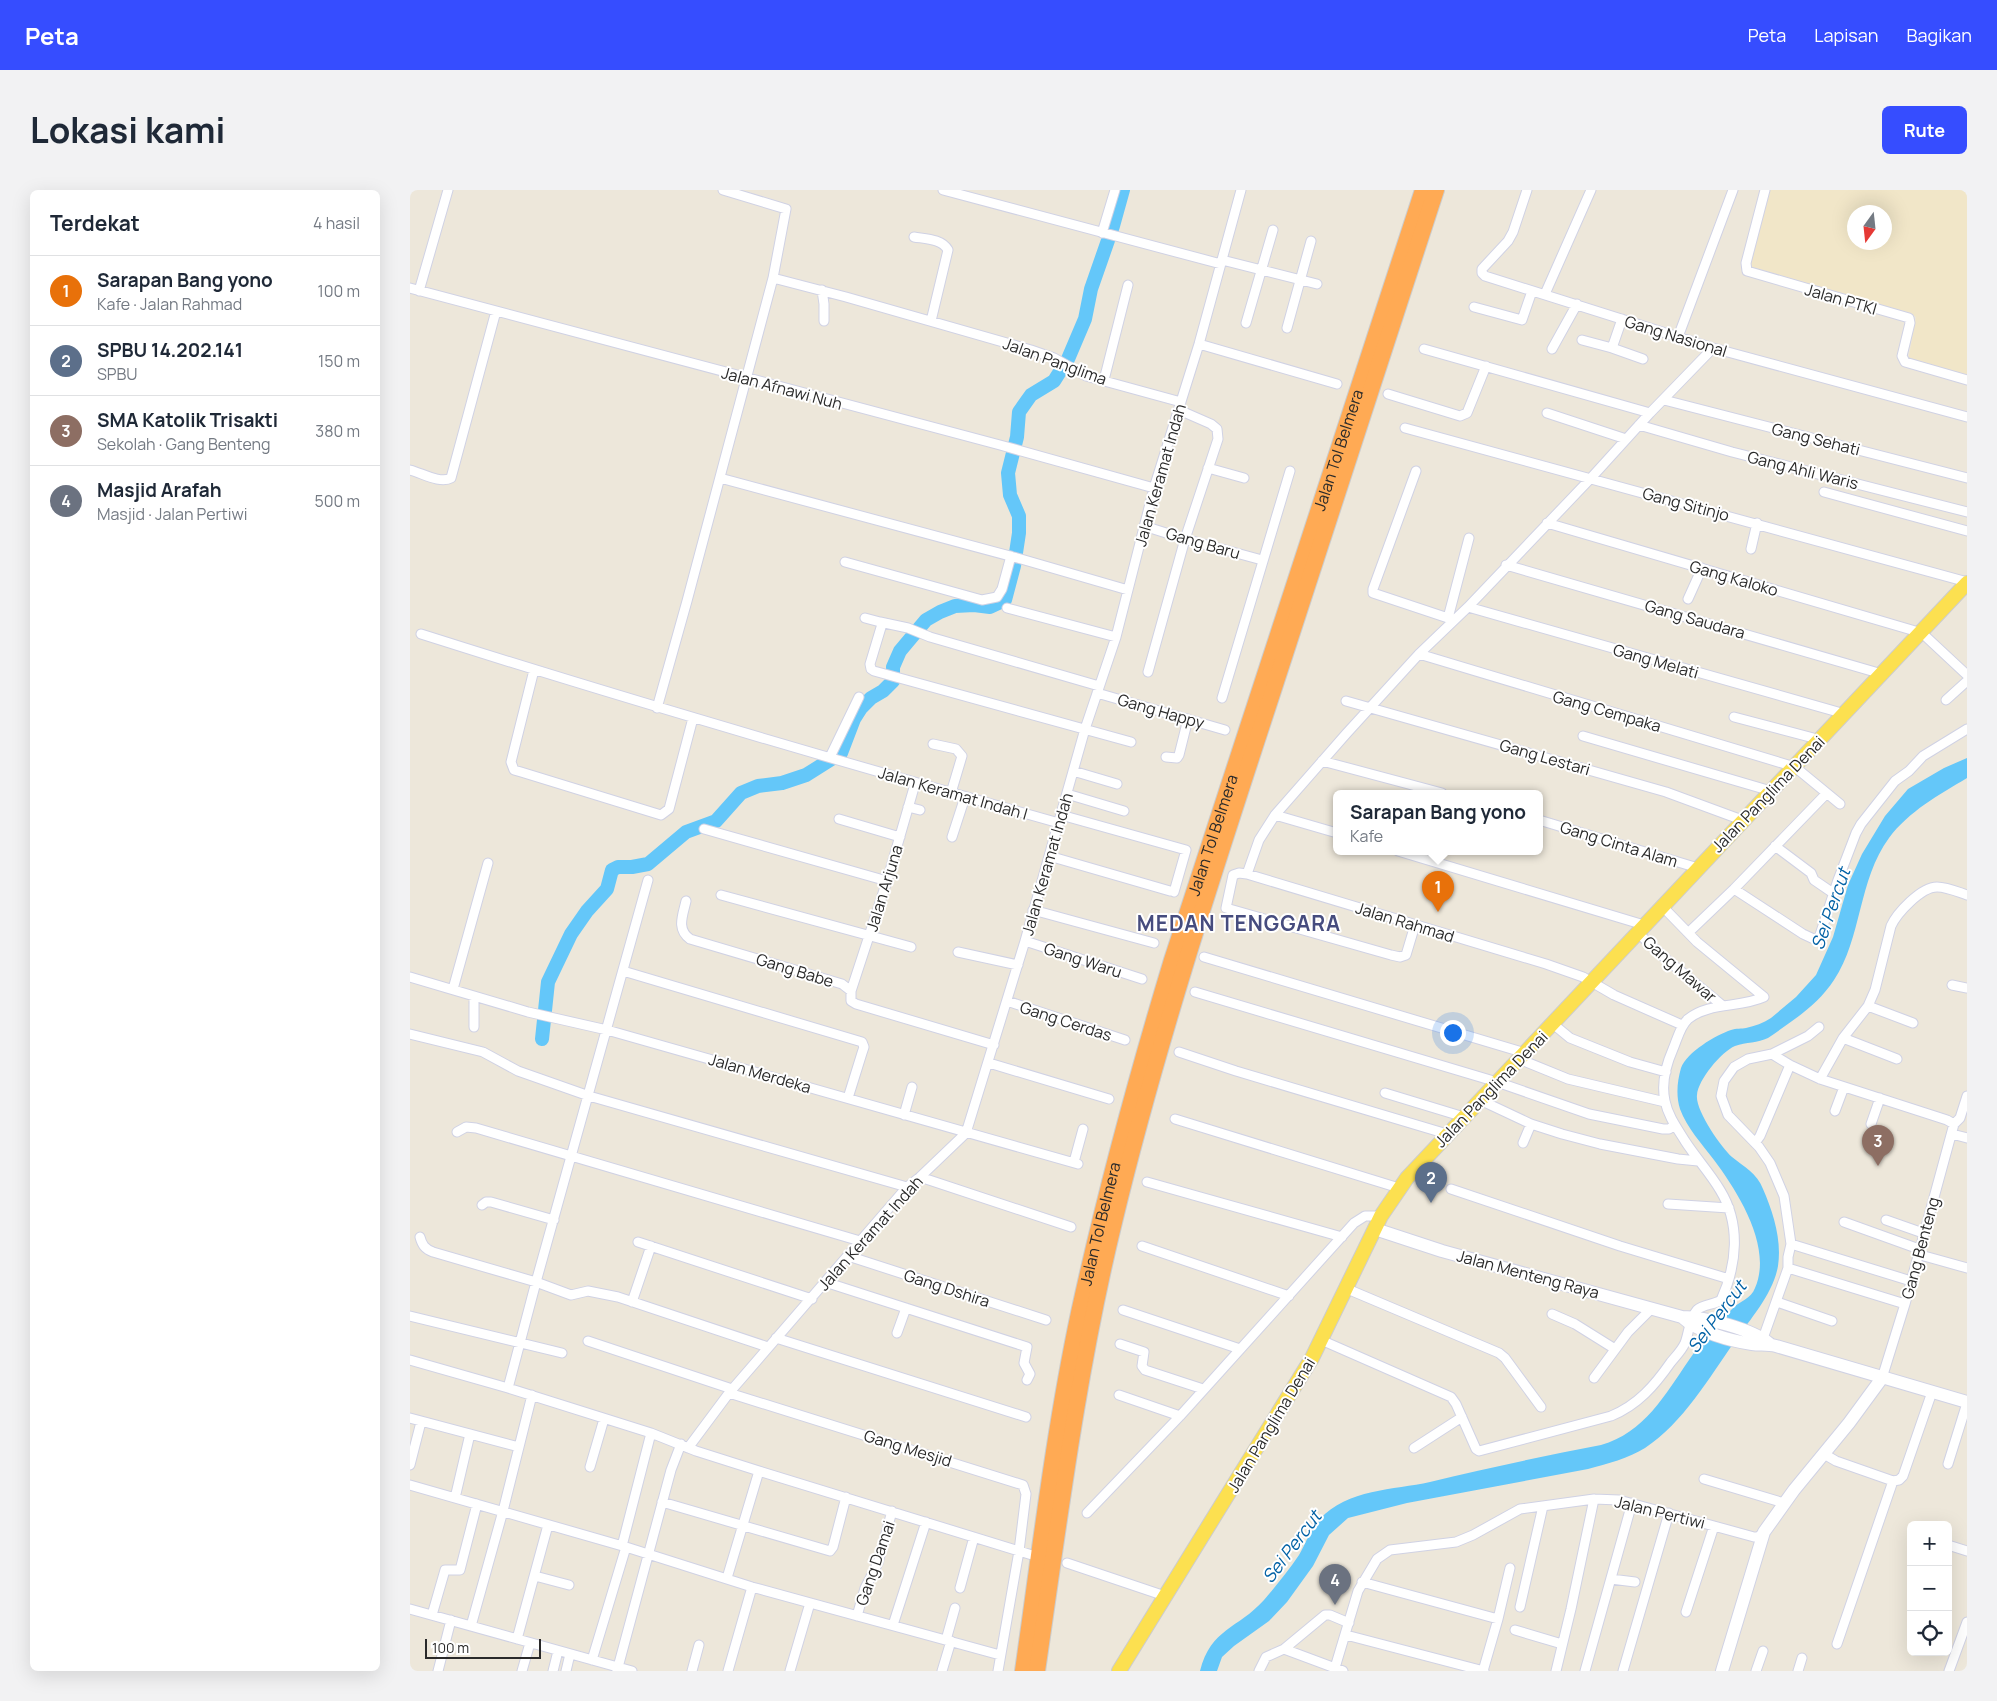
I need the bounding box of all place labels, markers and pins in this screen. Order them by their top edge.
pin: 1 [1422,871,1454,912]
pin: 3 [1862,1125,1894,1166]
pin: 2 [1415,1162,1447,1203]
pin: 4 [1319,1564,1351,1605]

